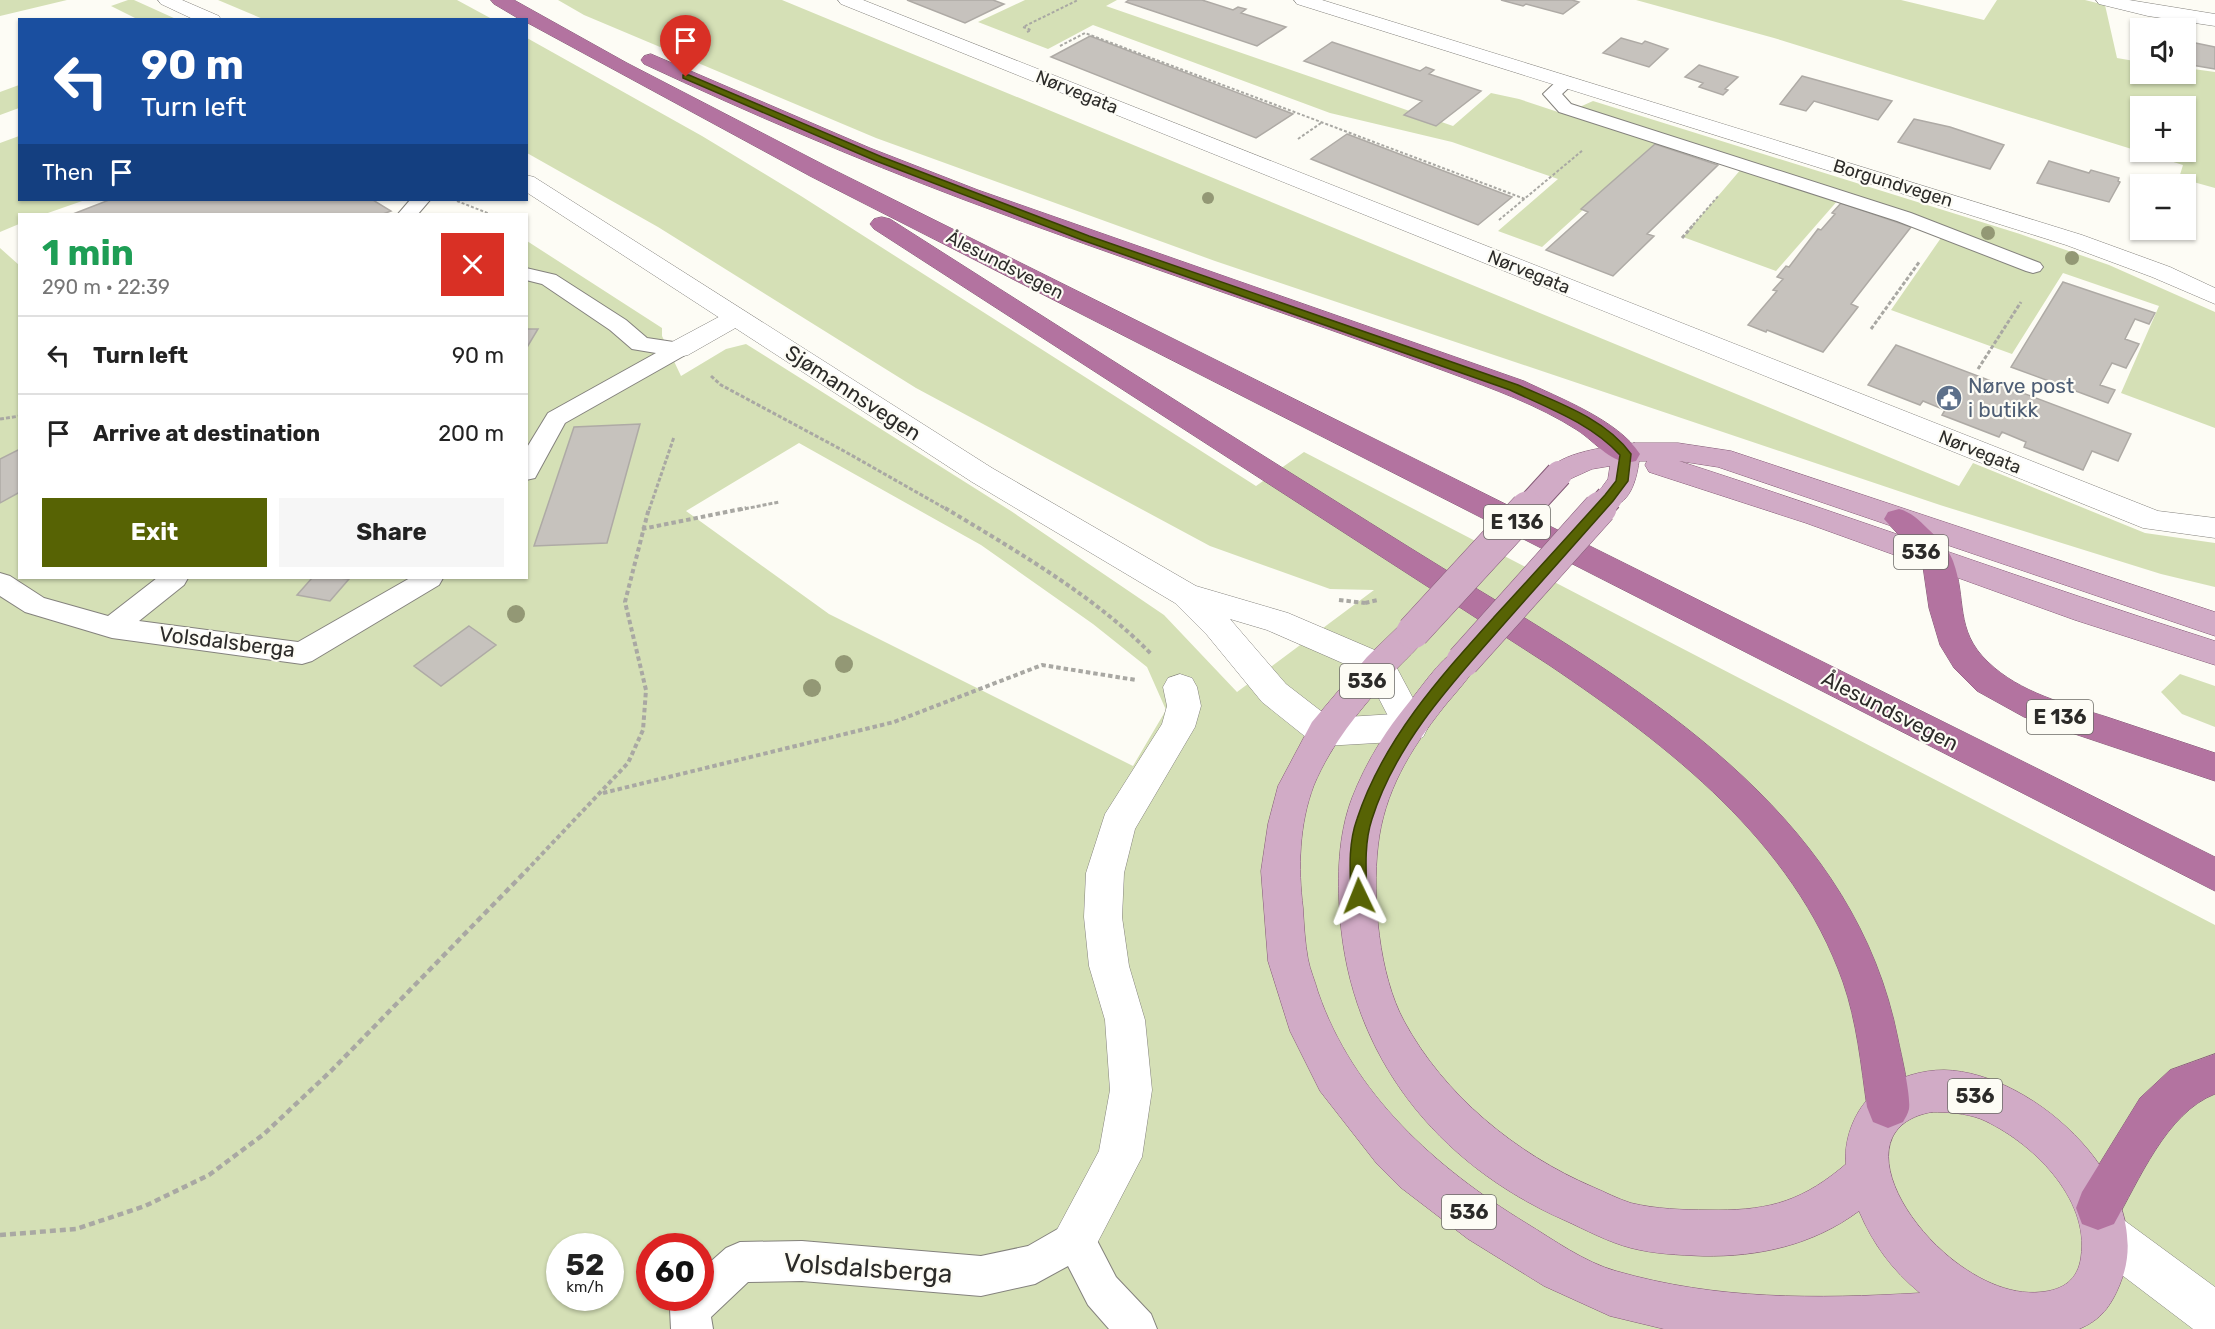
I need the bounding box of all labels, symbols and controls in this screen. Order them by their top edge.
pin [660,15,711,77]
map controls [2130,18,2196,240]
button: sound [2130,18,2196,84]
icon: arrive [669,24,702,57]
text: 90 m [141,40,244,90]
icon: left [42,42,120,120]
street label: Nørvegata [1033,66,1121,118]
text: Turn left [141,91,246,123]
button: + [2130,96,2196,162]
street label: Borgundvegen [1831,154,1955,212]
icon: arrive [105,156,138,189]
text: Then [42,159,93,186]
button: − [2130,174,2196,240]
street label: Ålesundsvegen [943,226,1067,304]
text: 1 min [42,231,134,274]
button: close [441,233,504,296]
street label: Nørvegata [1485,246,1573,298]
text: 290 m · 22:39 [42,275,170,299]
icon: left [42,339,75,372]
street label: Sjømannsvegen [781,339,926,446]
text: Turn left [93,342,188,369]
text: 90 m [452,342,504,369]
place label: Nørve post i butikk [1968,373,2074,422]
public building icon: Nørve post i butikk [1934,383,1964,413]
icon: arrive [42,417,75,450]
text: Arrive at destination [93,420,320,447]
text: 200 m [438,420,504,447]
street label: Nørvegata [1936,426,2024,478]
button: Exit [42,498,267,567]
button: Share [279,498,504,567]
road number: E 136 [1484,505,1550,539]
road number: 536 [1894,535,1948,569]
street label: Volsdalsberga [158,621,296,662]
road number: 536 [1340,664,1394,698]
street label: Ålesundsvegen [1818,665,1963,756]
road number: E 136 [2027,700,2093,734]
position arrow [1327,864,1391,928]
road number: 536 [1948,1079,2002,1113]
road number: 536 [1442,1195,1496,1229]
speed limit sign: 60 [636,1233,714,1311]
text: 52 [566,1247,604,1283]
street label: Volsdalsberga [783,1247,953,1290]
text: km/h [566,1278,604,1296]

